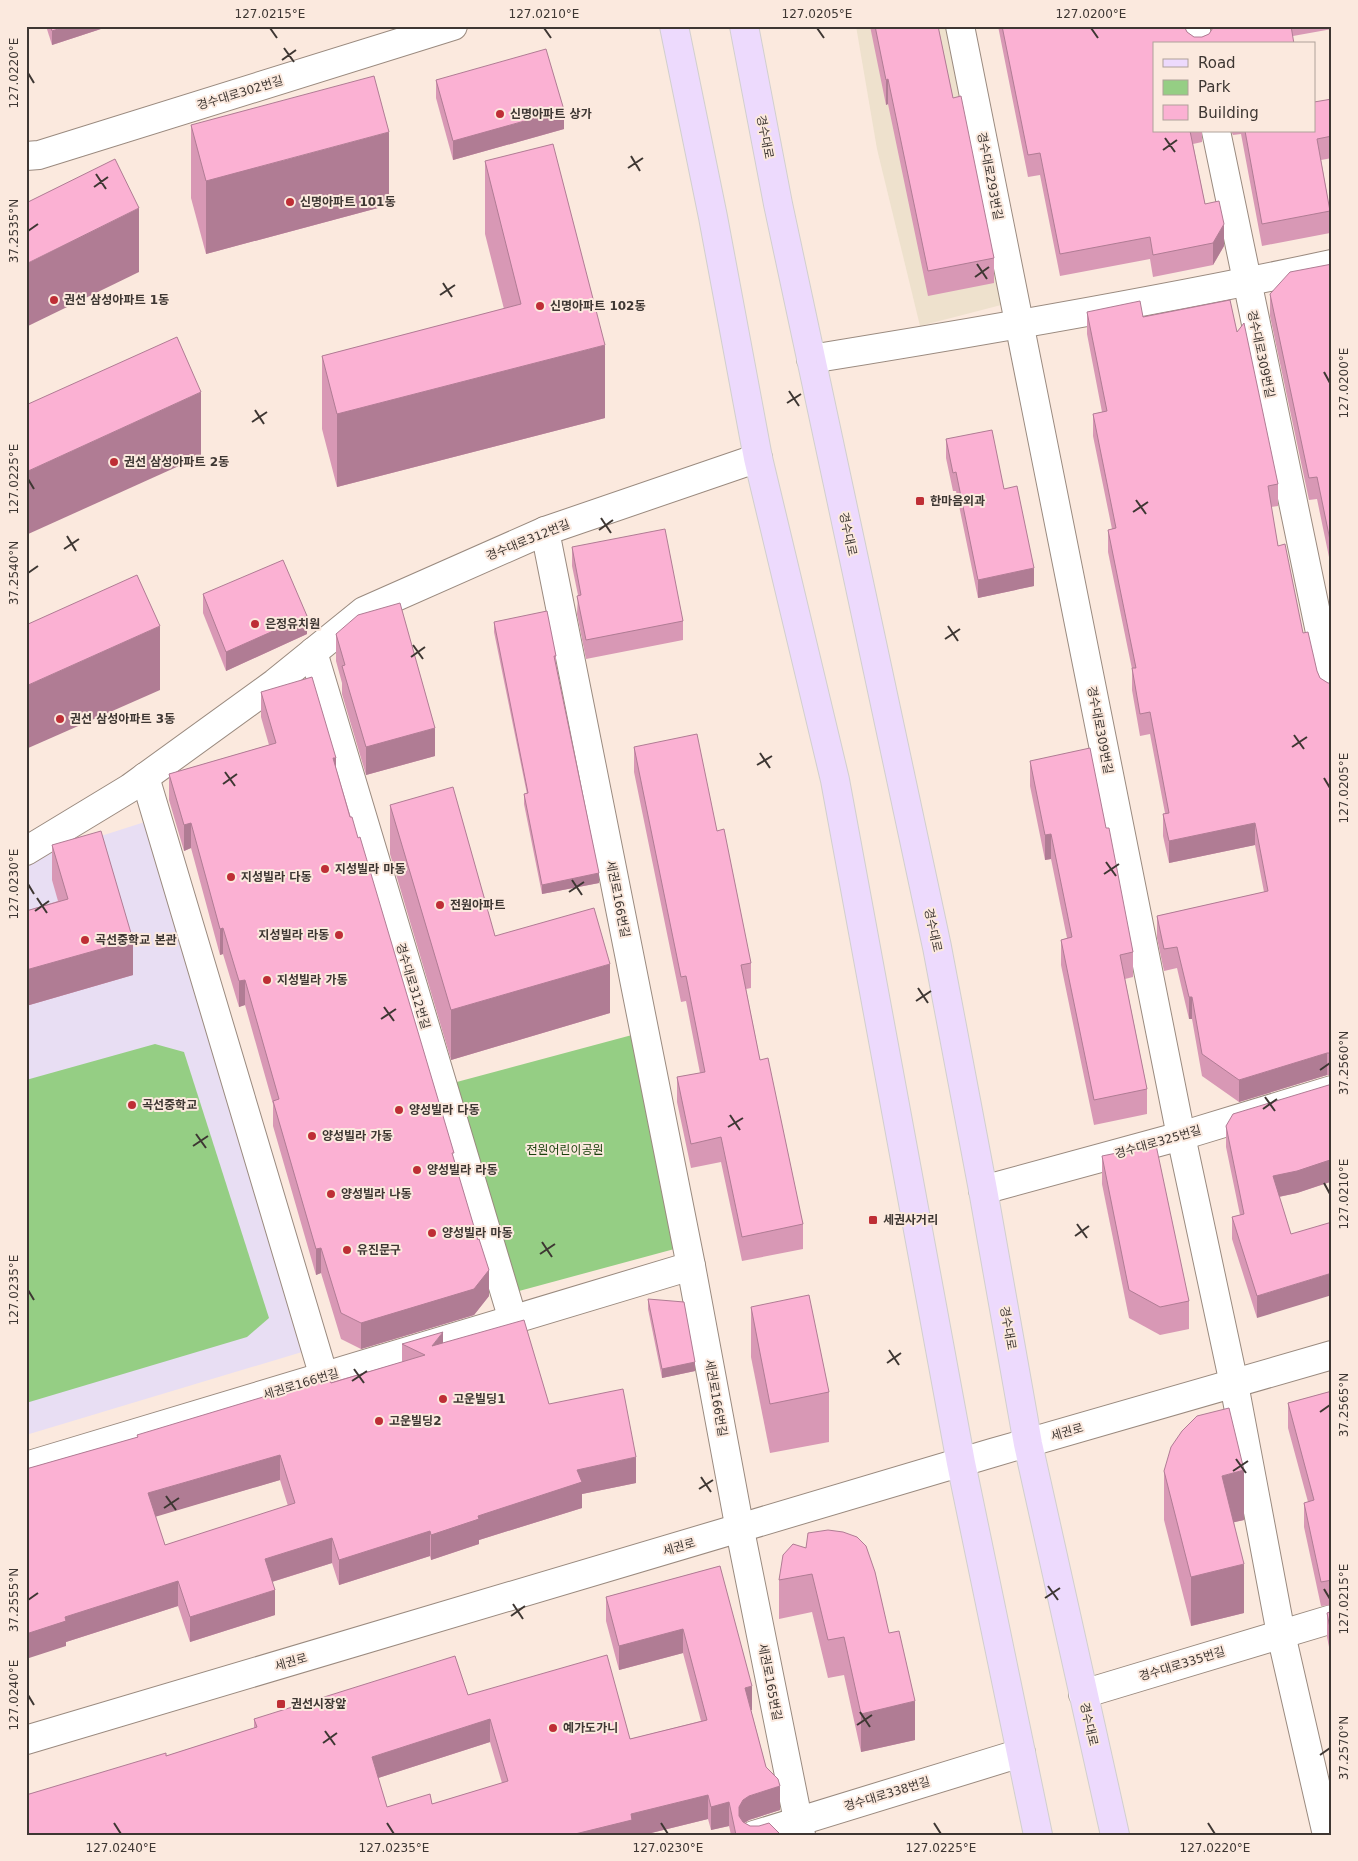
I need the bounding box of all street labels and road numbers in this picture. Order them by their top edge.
street label: 경수대로302번길 [195,73,285,113]
street label: 경수대로 [754,114,776,160]
street label: 경수대로293번길 [975,131,1005,221]
street label: 경수대로309번길 [1245,309,1277,399]
street label: 경수대로 [837,511,859,557]
street label: 경수대로312번길 [484,517,572,563]
street label: 경수대로309번길 [1085,685,1115,775]
street label: 세권로166번길 [604,859,632,939]
street label: 경수대로 [922,907,944,953]
street label: 경수대로312번길 [393,941,433,1031]
street label: 경수대로325번길 [1113,1123,1203,1161]
street label: 경수대로 [997,1305,1019,1351]
street label: 세권로166번길 [702,1358,730,1438]
street label: 세권로166번길 [262,1366,340,1402]
street label: 세권로 [1049,1421,1085,1443]
street label: 세권로 [661,1536,697,1558]
street label: 세권로165번길 [756,1642,784,1722]
street label: 경수대로335번길 [1137,1644,1227,1684]
street label: 세권로 [273,1651,309,1673]
street label: 경수대로 [1077,1701,1101,1747]
street label: 경수대로338번길 [842,1774,932,1814]

